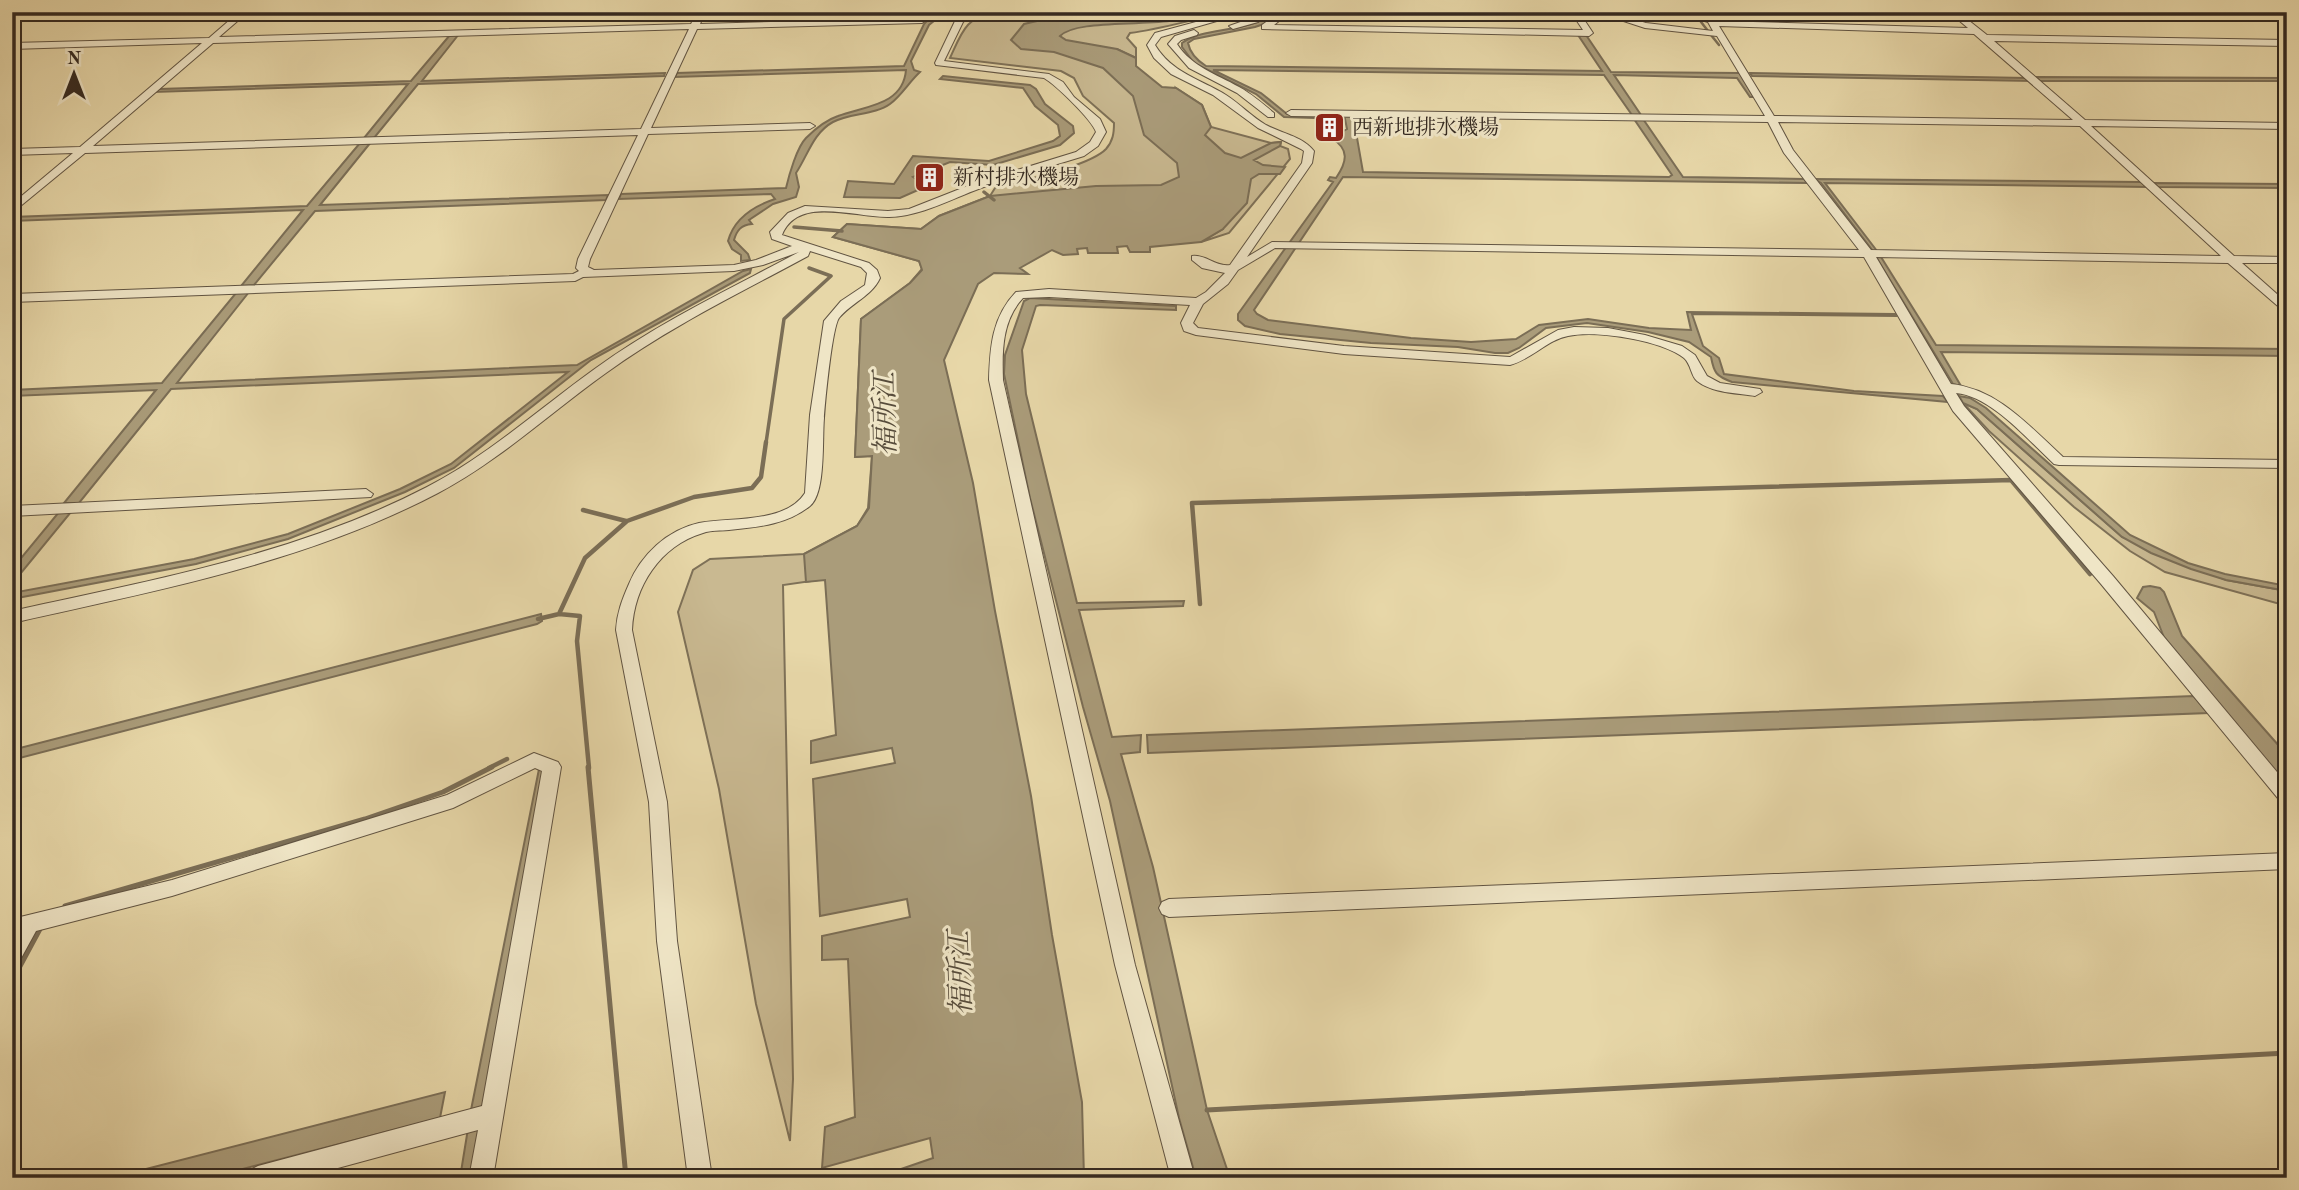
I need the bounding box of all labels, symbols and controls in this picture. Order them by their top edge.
north arrow [38,38,108,108]
text: N [67,50,82,69]
building icon: 西新地排水機場 [1312,111,1346,145]
place label: 西新地排水機場 [1352,116,1499,139]
building icon: 新村排水機場 [913,161,947,195]
place label: 新村排水機場 [953,166,1079,189]
water label: 福所江 [869,368,902,456]
water label: 福所江 [943,927,977,1016]

